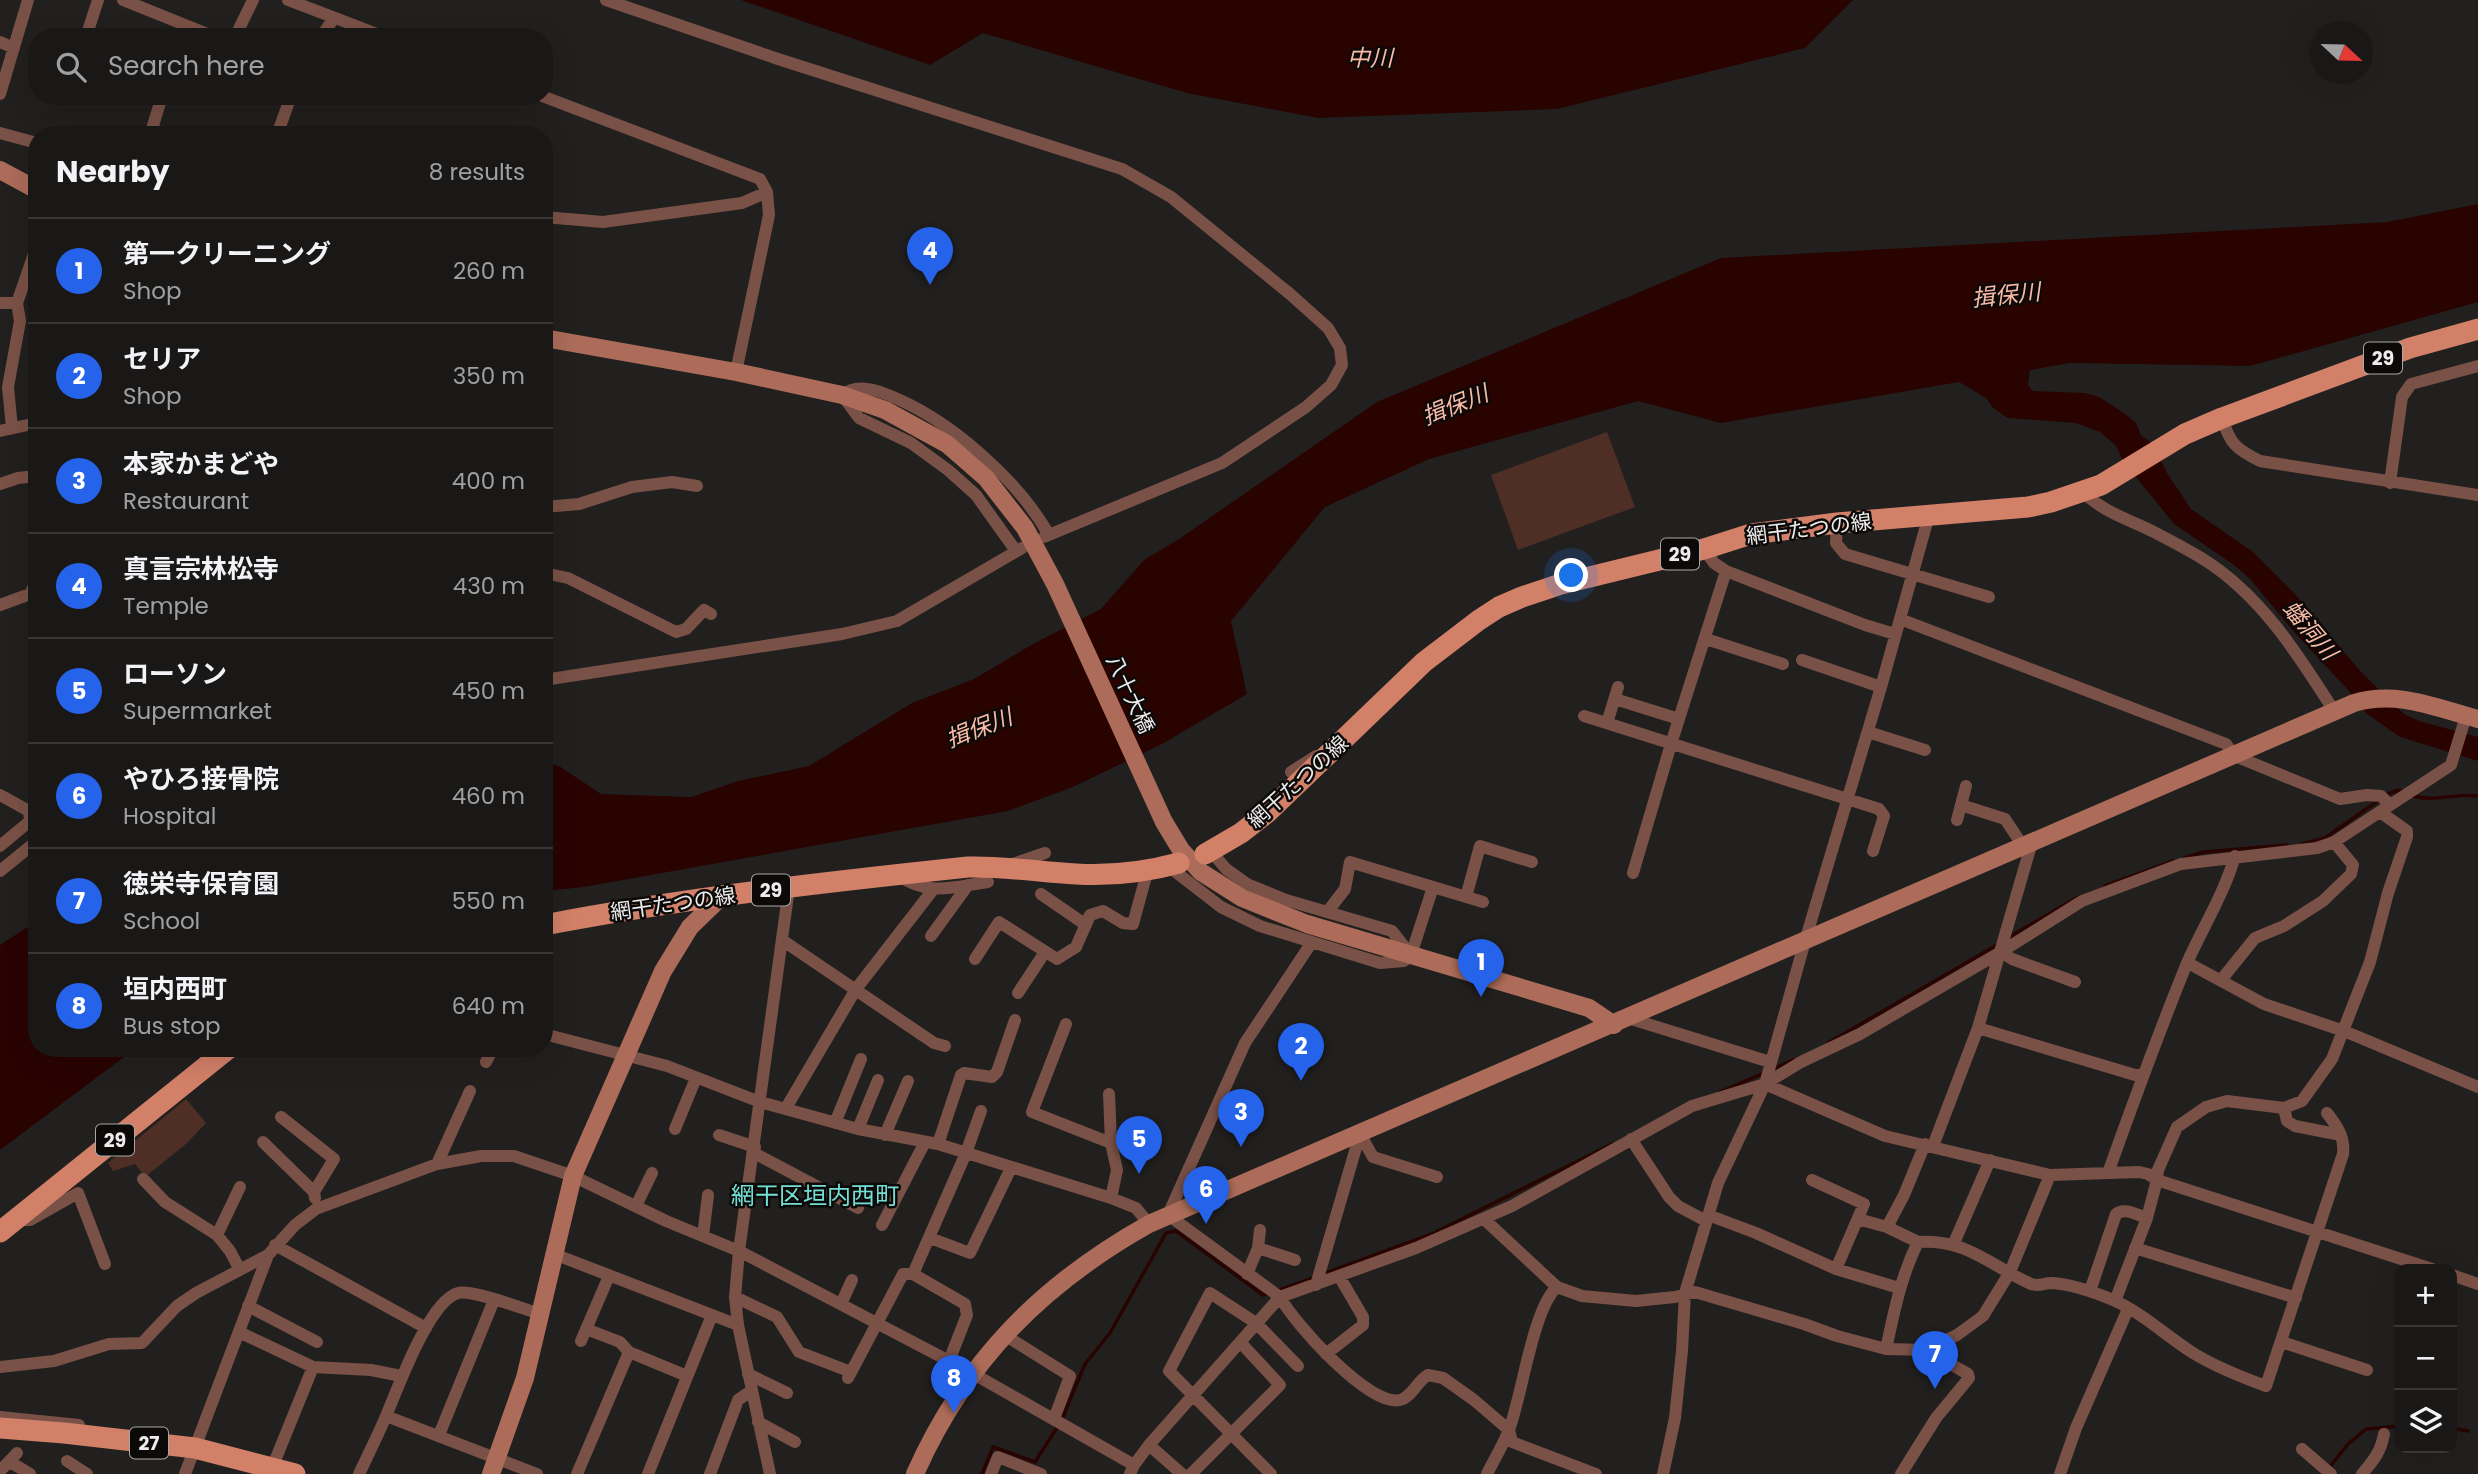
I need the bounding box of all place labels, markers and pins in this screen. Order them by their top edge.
pin: 4 [907,227,953,285]
pin: 1 [1458,939,1504,997]
pin: 2 [1278,1023,1324,1081]
pin: 3 [1218,1089,1264,1147]
pin: 5 [1116,1116,1162,1174]
pin: 6 [1183,1166,1229,1224]
pin: 7 [1912,1331,1958,1389]
pin: 8 [931,1355,977,1413]

